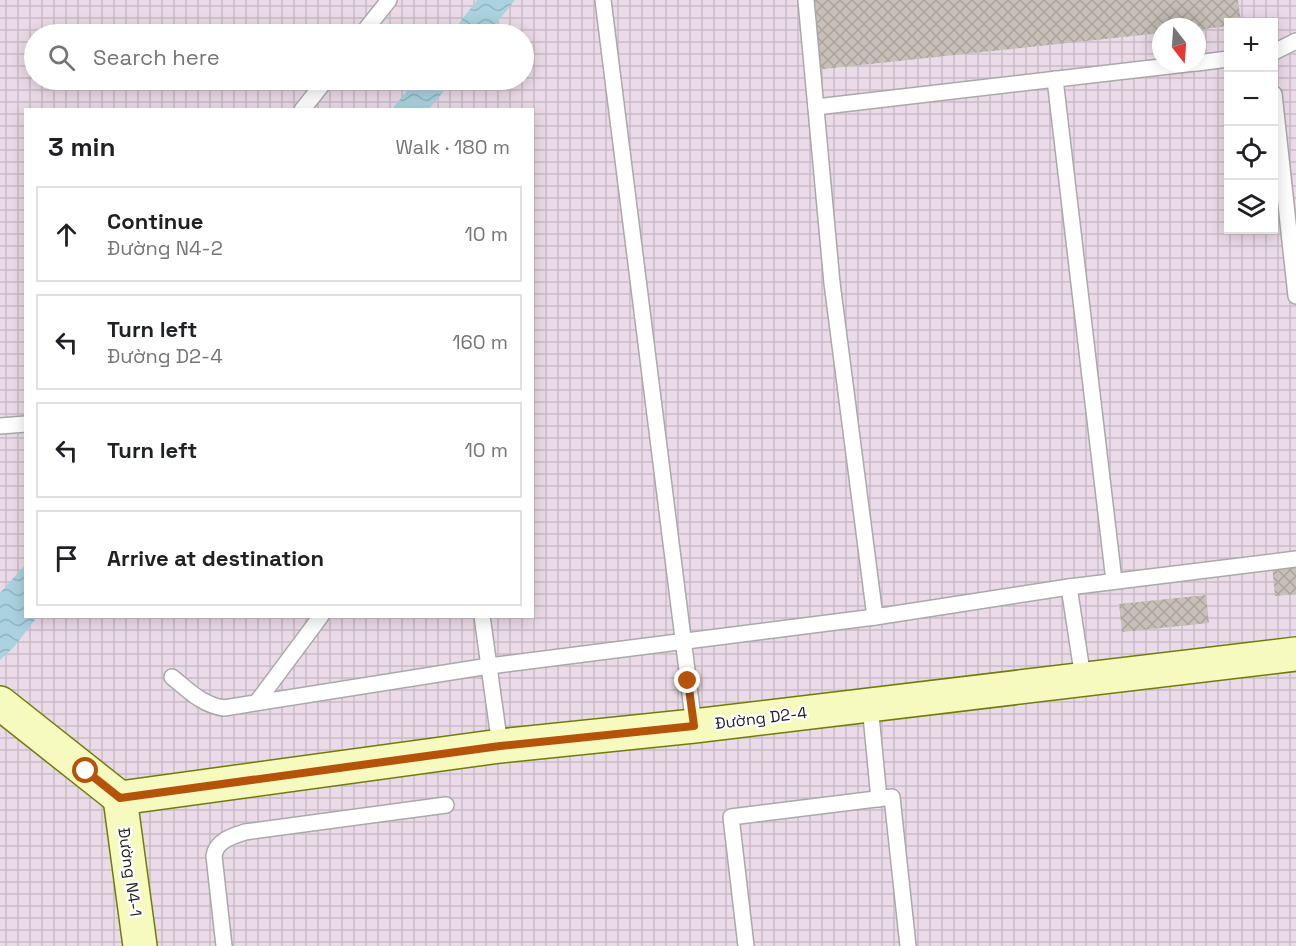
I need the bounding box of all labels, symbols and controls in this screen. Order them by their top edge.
north arrow [1152,18,1206,72]
map controls [1224,18,1278,234]
button: + [1224,18,1278,72]
search box [24,24,534,90]
icon: search [45,41,78,74]
text: Search here [93,43,220,71]
button: − [1224,72,1278,126]
button: locate [1224,126,1278,180]
text: 3 min [48,130,116,164]
text: Walk · 180 m [396,134,510,160]
button: layers [1224,180,1278,234]
text: Continue [107,207,203,235]
icon: ahead [50,218,83,251]
text: 10 m [464,221,508,247]
text: Đường N4-2 [107,235,223,261]
text: Turn left [107,315,197,343]
icon: left [50,326,83,359]
text: 160 m [452,329,508,355]
text: Đường D2-4 [107,343,223,369]
icon: left [50,434,83,467]
text: Turn left [107,436,197,464]
text: 10 m [464,437,508,463]
icon: arrive [50,542,83,575]
text: Arrive at destination [107,544,324,572]
route end [674,667,700,693]
street label: Đường D2-4 [714,702,808,734]
route start [72,757,98,783]
street label: Đường N4-1 [113,826,147,918]

